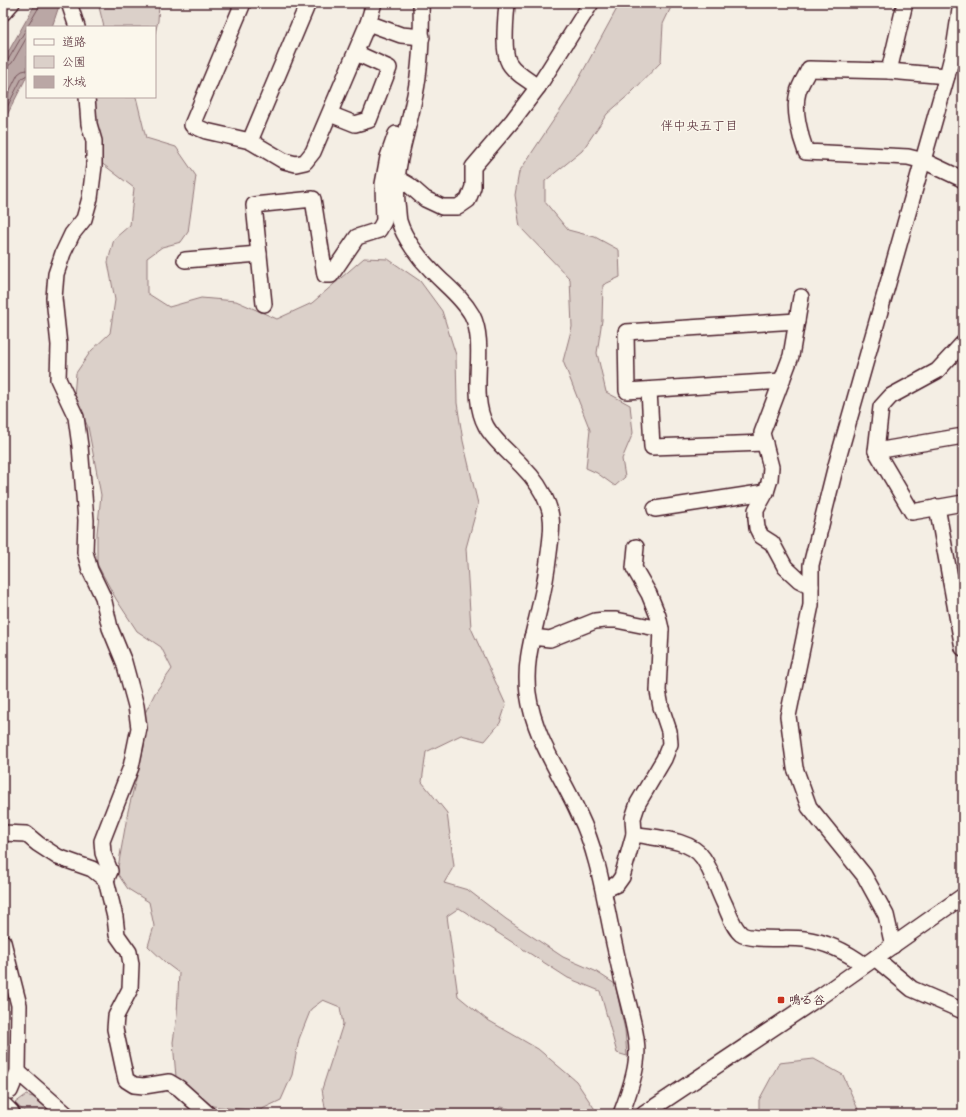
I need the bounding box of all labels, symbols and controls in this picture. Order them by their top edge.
legend [26,26,156,98]
text: 道路 [62,32,86,50]
text: 公園 [62,52,86,70]
text: 水域 [62,72,86,90]
district label: 伴中央五丁目 [660,115,738,134]
place label: 鳴る谷 [789,990,825,1008]
marker: 鳴る谷 [776,995,786,1005]

